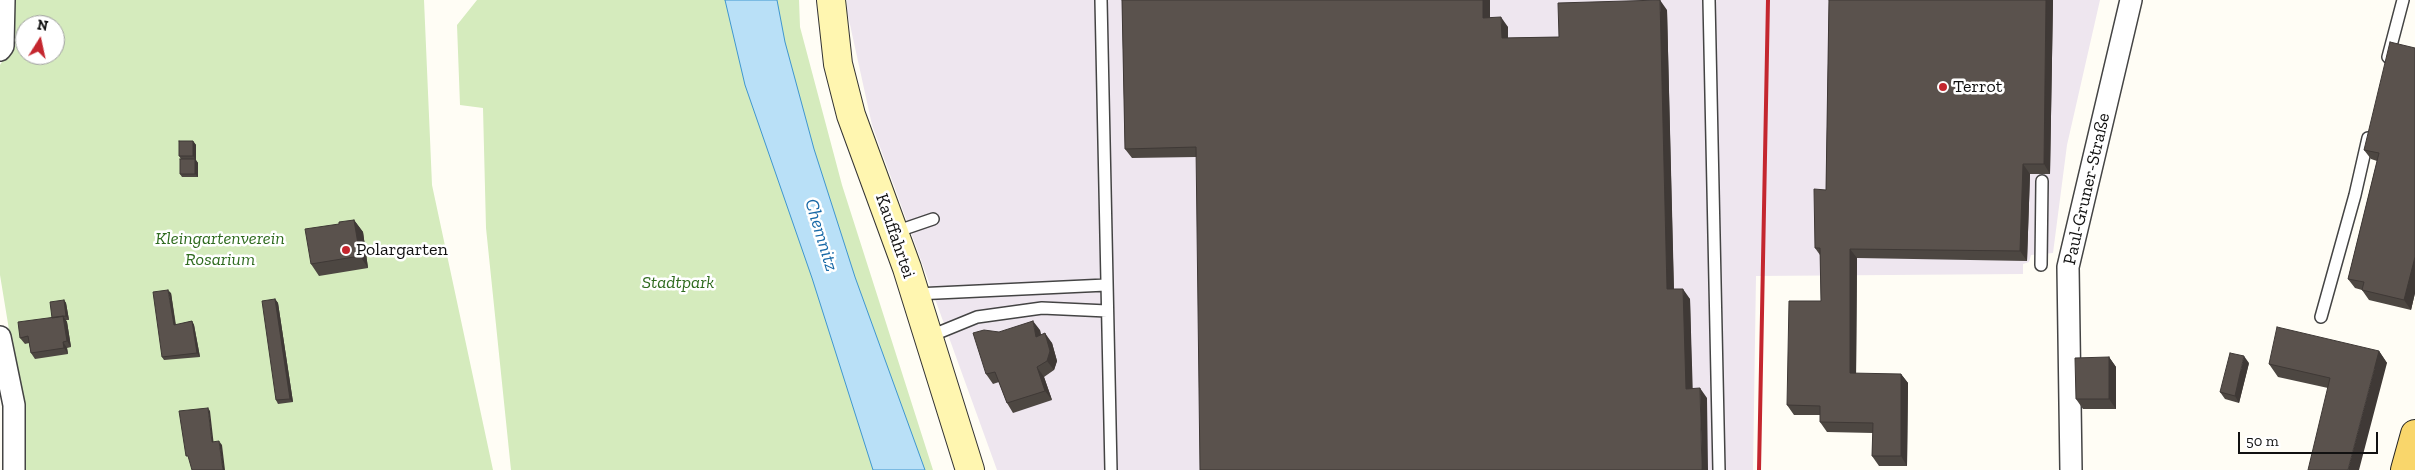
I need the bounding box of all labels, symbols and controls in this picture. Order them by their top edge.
north arrow [15,15,65,65]
text: N [36,16,49,35]
place label: Terrot [1953,76,2002,98]
marker: Terrot [1937,81,1949,93]
street label: Paul-Gruner-Straße [2059,111,2115,267]
street label: Kauffahrtei [870,191,920,281]
water label: Chemnitz [799,196,843,274]
park label: Kleingartenverein Rosarium [155,228,285,270]
place label: Polargarten [356,239,448,261]
marker: Polargarten [340,244,352,256]
park label: Stadtpark [642,272,714,294]
scale bar [2240,422,2380,454]
text: 50 m [2246,432,2279,450]

